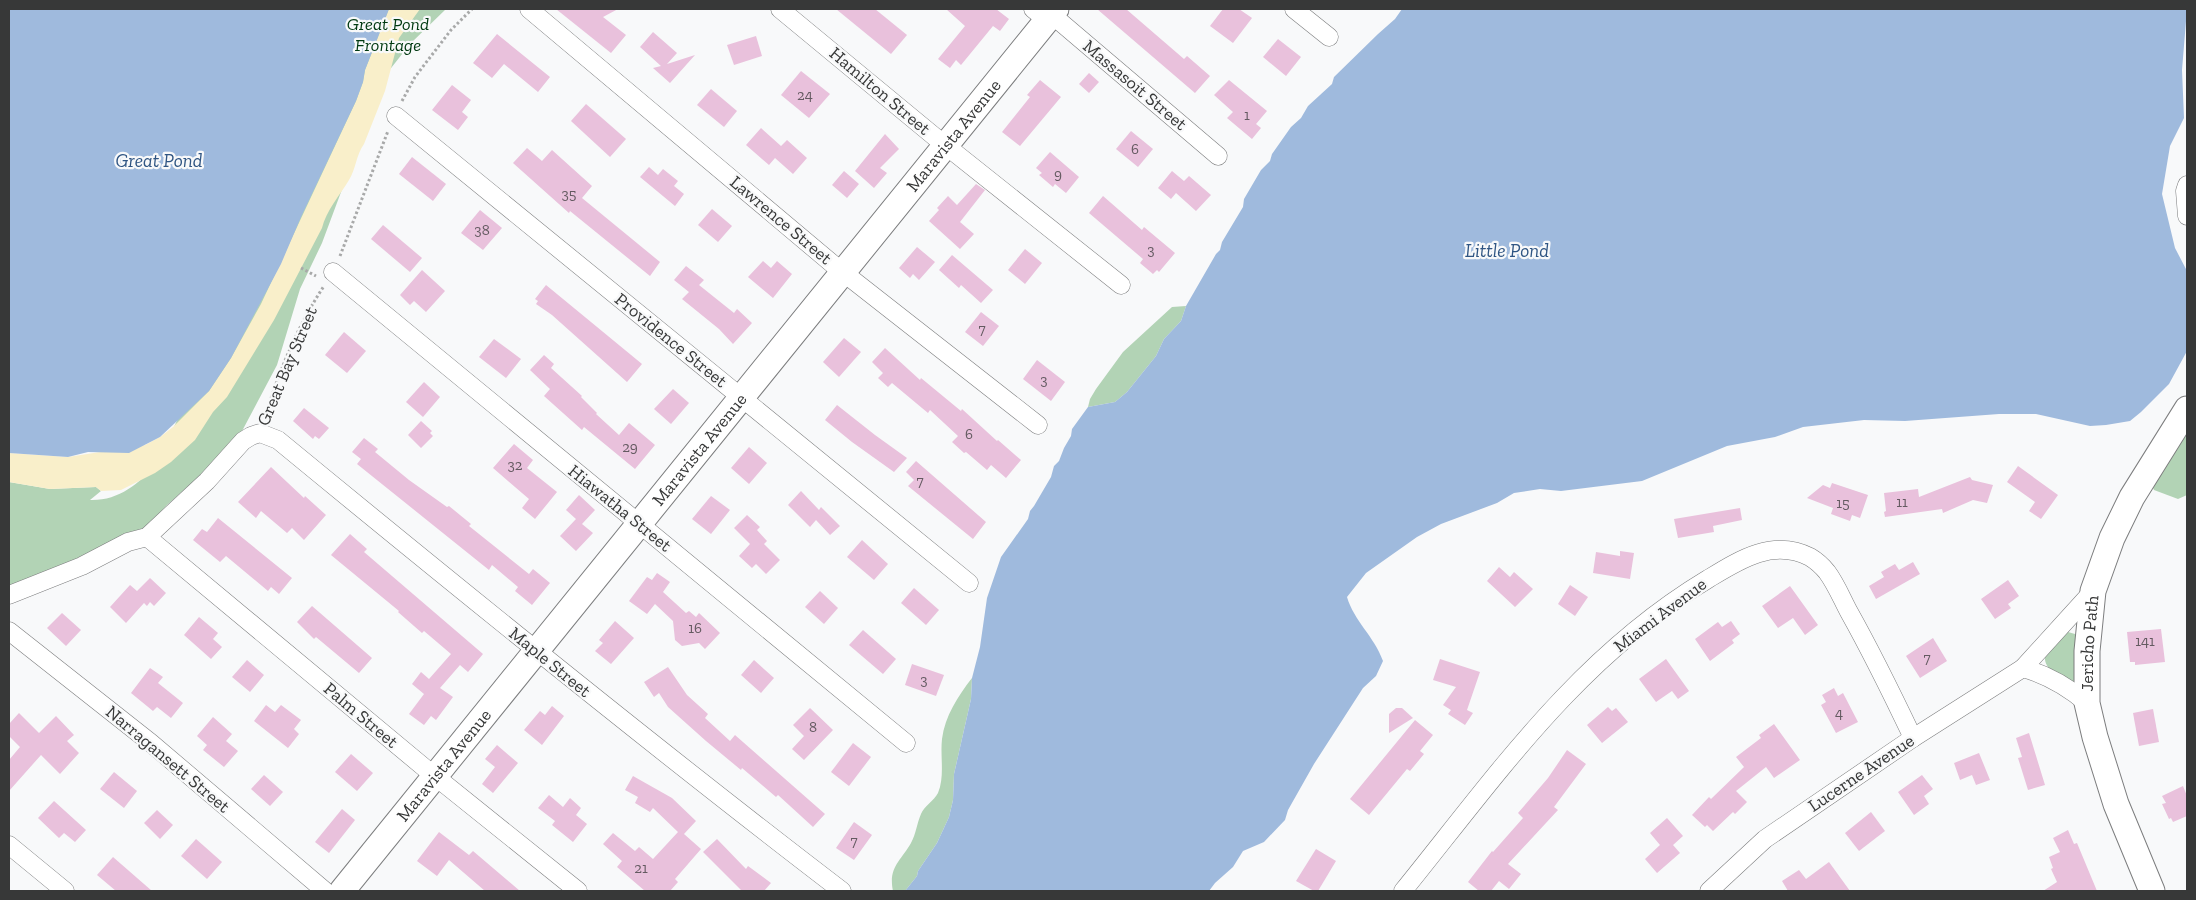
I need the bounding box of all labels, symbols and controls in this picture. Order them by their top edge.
park label: Great Pond Frontage [347,13,429,56]
street label: Massasoit Street [1078,35,1192,135]
street label: Hamilton Street [825,42,935,140]
street label: Maravista Avenue [901,75,1006,196]
house number: 24 [797,86,813,104]
house number: 1 [1244,106,1250,124]
house number: 6 [1131,140,1139,158]
water label: Great Pond [116,149,203,172]
house number: 9 [1054,165,1062,183]
street label: Lawrence Street [725,171,837,269]
house number: 35 [561,185,577,203]
house number: 38 [474,221,490,239]
water label: Little Pond [1465,239,1549,262]
house number: 3 [1147,241,1155,259]
street label: Providence Street [610,288,732,392]
street label: Great Bay Street [252,303,322,429]
house number: 7 [978,320,986,338]
house number: 3 [1040,371,1048,389]
street label: Maravista Avenue [647,389,751,510]
house number: 6 [965,425,973,443]
house number: 29 [622,438,638,456]
house number: 32 [507,456,523,474]
street label: Hiawatha Street [564,460,676,557]
house number: 7 [916,472,924,490]
house number: 11 [1896,493,1908,511]
house number: 15 [1836,494,1850,512]
street label: Miami Avenue [1609,573,1711,657]
street label: Jericho Path [2076,594,2104,691]
house number: 16 [688,619,702,637]
street label: Maple Street [505,622,596,702]
house number: 141 [2135,632,2155,650]
house number: 7 [1923,649,1931,667]
house number: 3 [920,671,928,689]
street label: Palm Street [319,677,403,753]
street label: Narragansett Street [101,701,235,818]
street label: Maravista Avenue [392,704,496,826]
house number: 4 [1835,704,1843,722]
house number: 8 [809,718,817,736]
street label: Lucerne Avenue [1804,729,1918,817]
house number: 7 [850,832,858,850]
house number: 21 [634,859,648,877]

